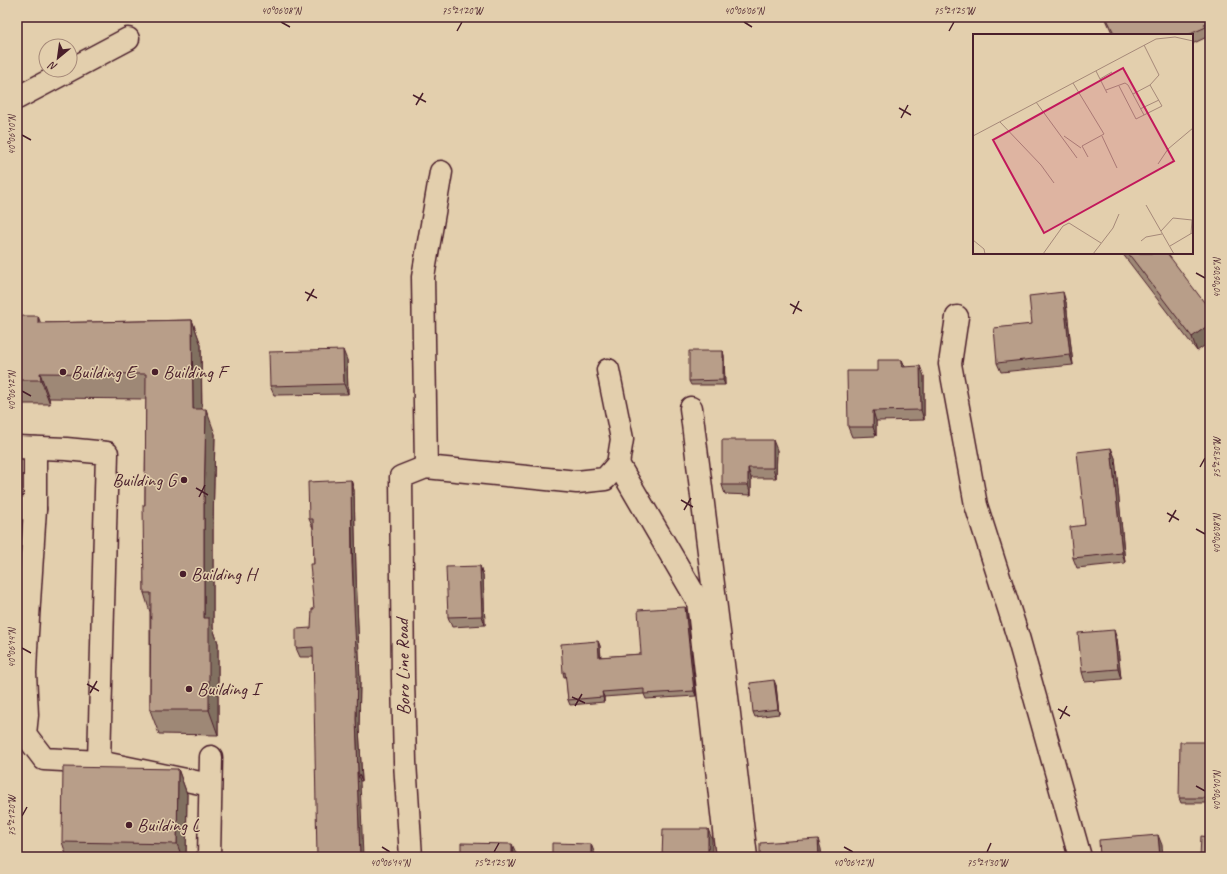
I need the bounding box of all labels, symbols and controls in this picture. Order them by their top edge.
text: 40°06'08"N [261,4,303,17]
text: 75°21'20"W [442,4,484,17]
text: 40°06'06"N [724,4,766,17]
text: 75°21'25"W [934,4,976,17]
inset map [973,34,1193,254]
north arrow [38,38,78,78]
text: N [45,58,60,75]
text: 40°06'10"N [5,113,18,155]
text: 40°06'06"N [1210,256,1223,298]
place label: Building E [71,360,139,384]
place label: Building F [163,360,231,384]
marker: Building E [58,367,68,377]
marker: Building F [150,367,160,377]
text: 40°06'12"N [5,369,18,411]
text: 75°21'30"W [1210,436,1223,478]
place label: Building G [112,468,179,492]
marker: Building G [179,475,189,485]
text: 40°06'08"N [1210,512,1223,554]
place label: Building H [191,562,260,586]
marker: Building H [178,569,188,579]
street label: Boro Line Road [390,616,416,716]
text: 40°06'14"N [5,626,18,668]
place label: Building I [197,677,264,701]
marker: Building I [184,684,194,694]
text: 40°06'10"N [1210,769,1223,811]
text: 75°21'20"W [5,794,18,836]
place label: Building L [137,813,201,837]
marker: Building L [124,820,134,830]
text: 40°06'14"N [370,856,412,869]
text: 75°21'25"W [474,856,516,869]
text: 40°06'12"N [833,856,875,869]
text: 75°21'30"W [967,856,1009,869]

